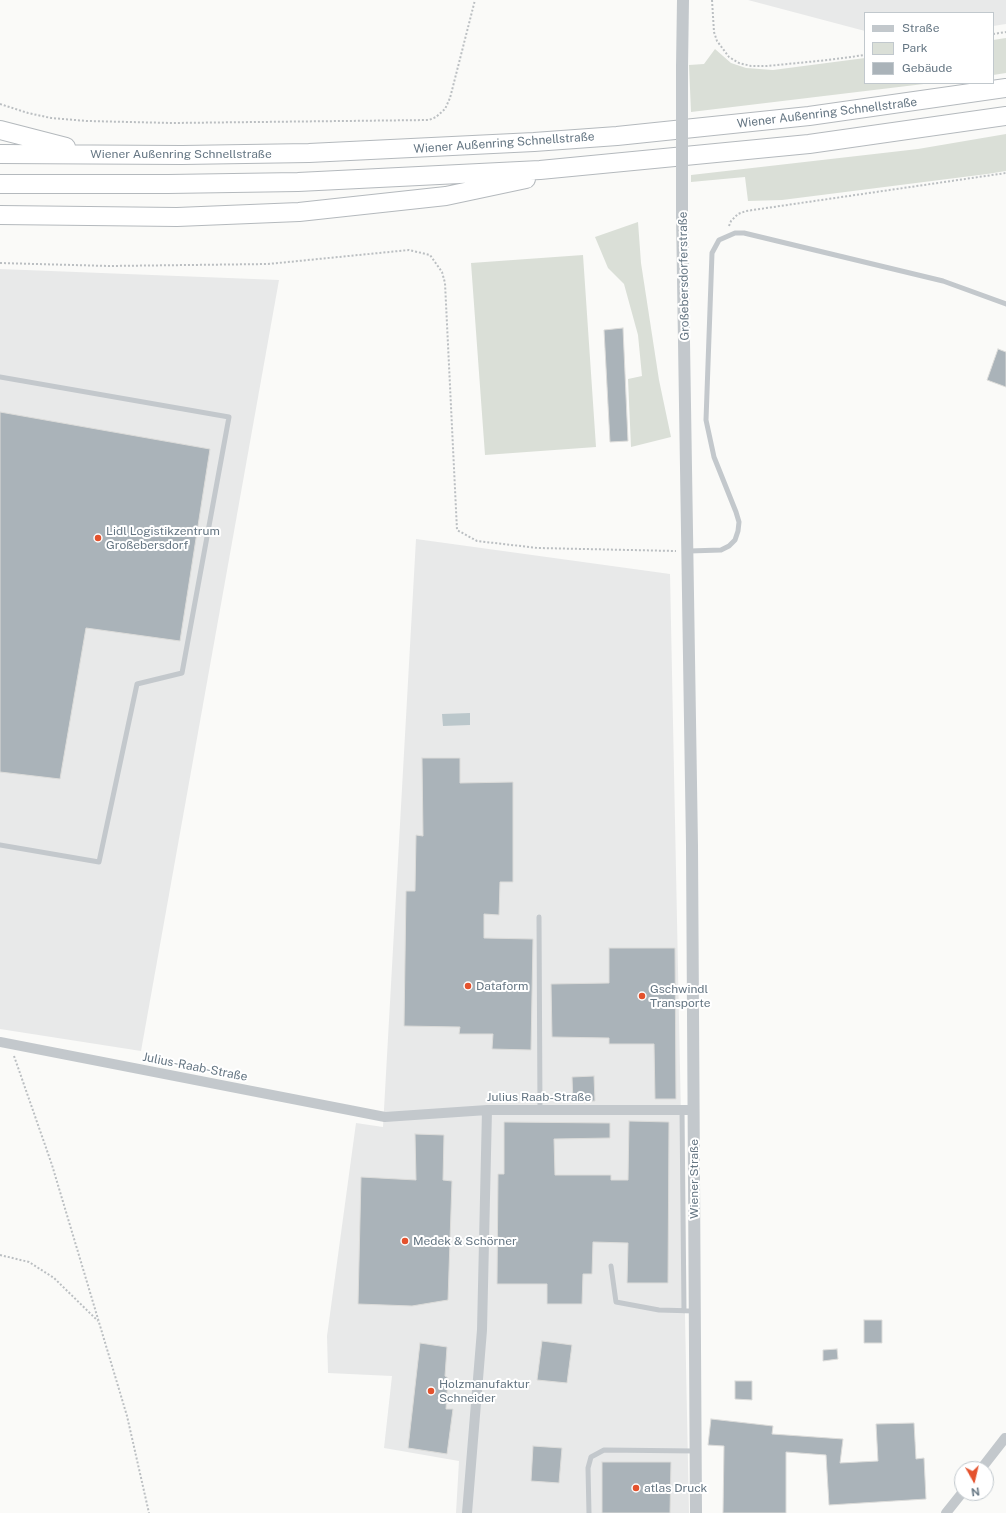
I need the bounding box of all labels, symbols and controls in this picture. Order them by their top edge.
legend [864,12,994,84]
text: Straße [902,21,939,35]
text: Park [902,41,928,55]
text: Gebäude [902,61,952,75]
street label: Wiener Außenring Schnellstraße [736,95,918,131]
street label: Wiener Außenring Schnellstraße [413,129,595,157]
street label: Wiener Außenring Schnellstraße [90,147,272,161]
street label: Großebersdorferstraße [676,211,692,341]
place label: Lidl Logistikzentrum Großebersdorf [106,524,220,552]
marker: Lidl Logistikzentrum Großebersdorf [93,533,103,543]
place label: Dataform [476,979,528,993]
marker: Dataform [463,981,473,991]
place label: Gschwindl Transporte [650,982,711,1010]
marker: Gschwindl Transporte [637,991,647,1001]
street label: Julius-Raab-Straße [141,1050,249,1084]
street label: Julius Raab-Straße [487,1090,591,1104]
street label: Wiener Straße [687,1139,701,1219]
place label: Medek & Schörner [413,1234,517,1248]
marker: Medek & Schörner [400,1236,410,1246]
place label: Holzmanufaktur Schneider [439,1377,530,1405]
marker: Holzmanufaktur Schneider [426,1386,436,1396]
north arrow [954,1461,994,1501]
place label: atlas Druck [644,1481,707,1495]
marker: atlas Druck [631,1483,641,1493]
text: N [970,1485,981,1498]

